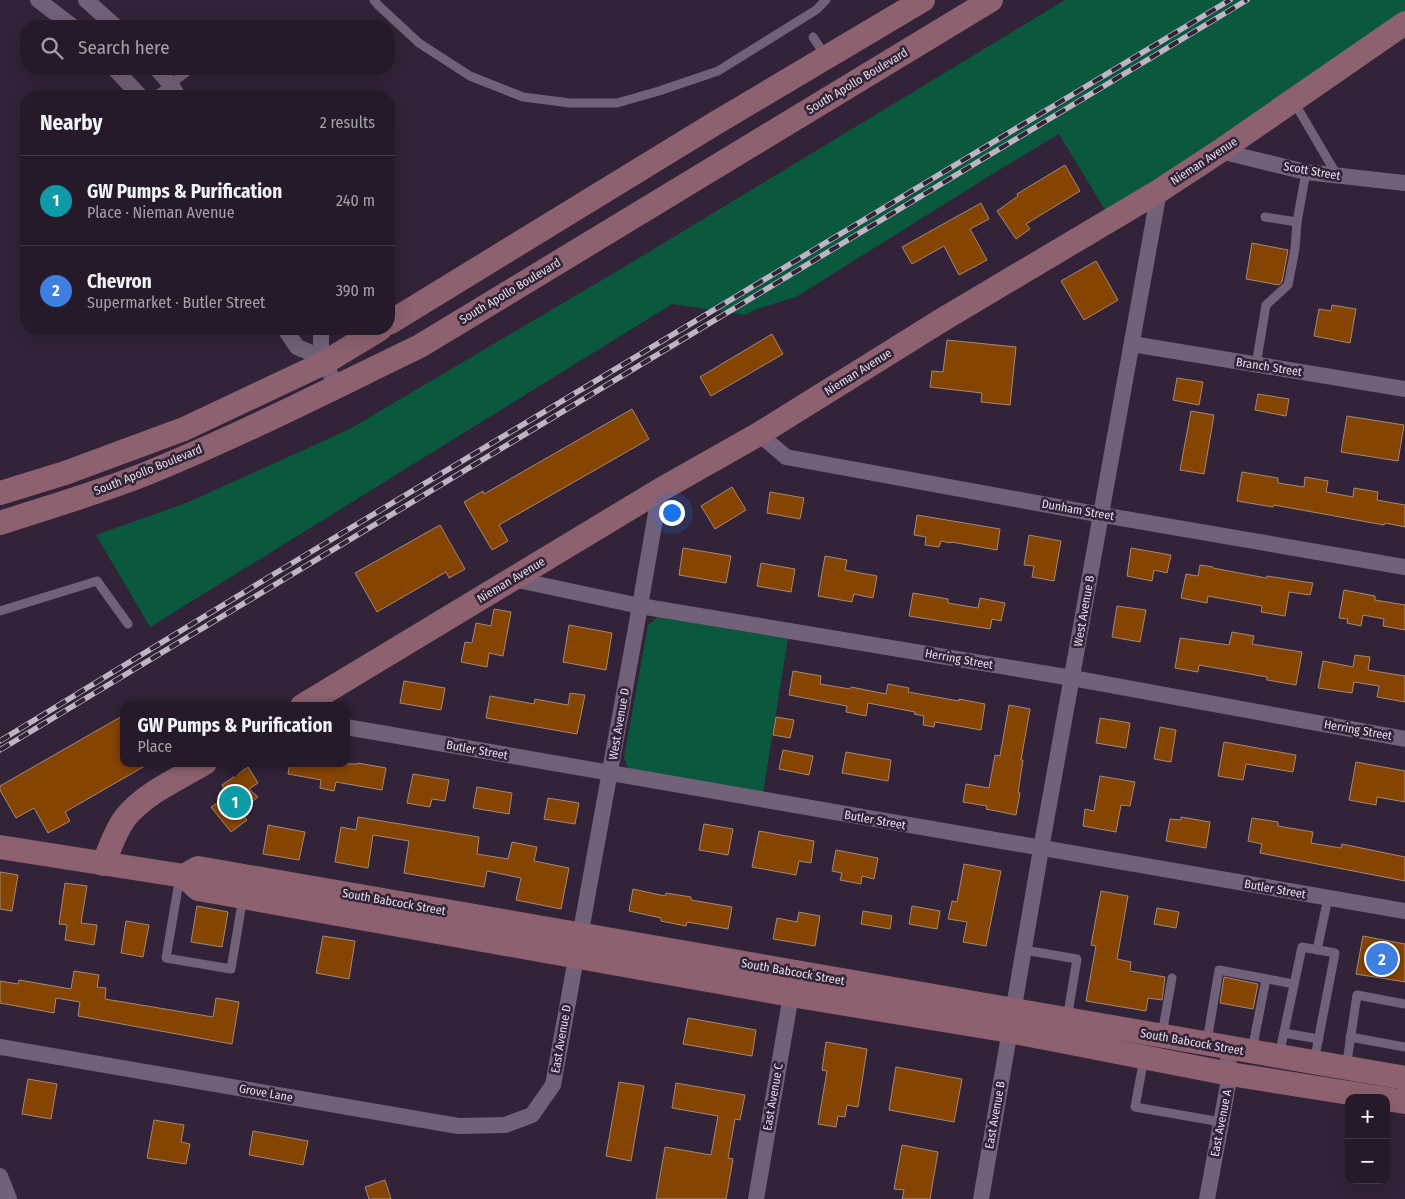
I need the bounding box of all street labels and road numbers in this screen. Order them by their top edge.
street label: South Apollo Boulevard [804,45,910,117]
street label: Nieman Avenue [1168,134,1240,188]
street label: Scott Street [1283,159,1342,183]
street label: South Apollo Boulevard [457,255,563,327]
street label: Nieman Avenue [822,346,894,398]
street label: Branch Street [1235,355,1303,379]
street label: South Apollo Boulevard [92,442,204,498]
street label: Dunham Street [1041,497,1115,523]
street label: Nieman Avenue [475,554,547,606]
street label: West Avenue B [1071,574,1097,648]
street label: Herring Street [924,646,994,672]
street label: West Avenue D [606,687,632,761]
street label: Herring Street [1323,717,1393,743]
street label: Butler Street [445,738,509,762]
street label: Butler Street [843,808,907,832]
street label: Butler Street [1243,877,1307,901]
street label: South Babcock Street [341,886,447,918]
street label: South Babcock Street [740,956,846,988]
street label: East Avenue D [548,1004,574,1074]
street label: South Babcock Street [1139,1026,1245,1058]
street label: East Avenue C [760,1062,786,1132]
street label: East Avenue B [982,1080,1008,1150]
street label: Grove Lane [238,1081,294,1105]
street label: East Avenue A [1208,1087,1235,1158]

